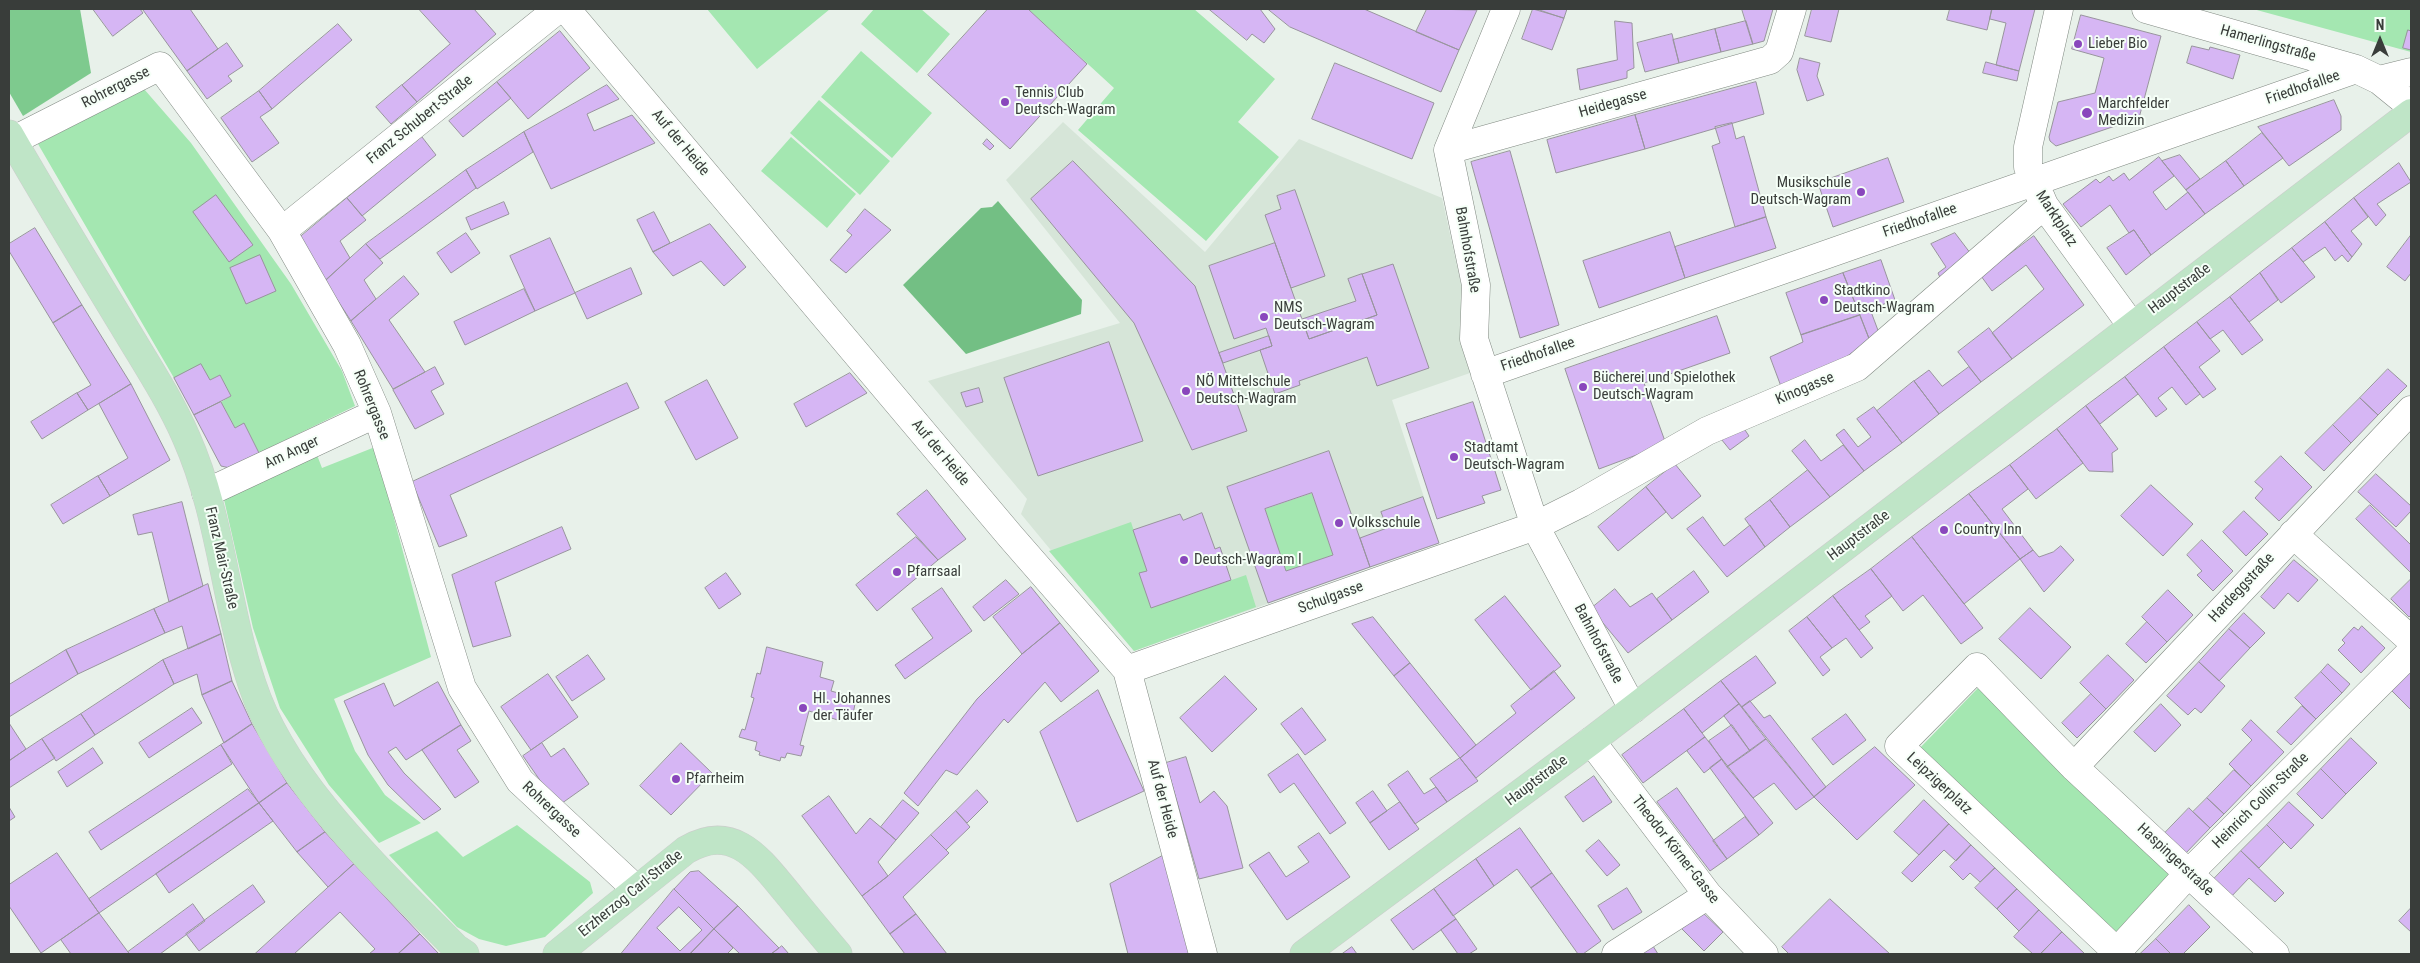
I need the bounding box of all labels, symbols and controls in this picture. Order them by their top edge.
north arrow [2355,15,2405,65]
text: N [2376,17,2384,33]
street label: Hamerlingstraße [2218,22,2318,66]
place label: Lieber Bio [2088,35,2147,53]
marker: Lieber Bio [2072,38,2084,50]
street label: Rohrergasse [79,63,153,113]
street label: Friedhofallee [2264,67,2342,109]
street label: Franz Schubert-Straße [363,72,477,168]
place label: Tennis Club Deutsch-Wagram [1015,84,1116,119]
street label: Heidegasse [1577,86,1649,122]
place label: Marchfelder Medizin [2098,95,2169,130]
marker: Tennis Club Deutsch-Wagram [999,96,1011,108]
street label: Auf der Heide [647,106,713,180]
marker: Marchfelder Medizin [2080,106,2094,120]
place label: Musikschule Deutsch-Wagram [1750,174,1851,209]
marker: Musikschule Deutsch-Wagram [1855,186,1867,198]
street label: Marktplatz [2031,188,2081,250]
street label: Friedhofallee [1881,200,1959,242]
street label: Bahnhofstraße [1451,206,1483,294]
street label: Hauptstraße [2145,260,2215,318]
place label: Stadtkino Deutsch-Wagram [1834,282,1935,317]
marker: Stadtkino Deutsch-Wagram [1818,294,1830,306]
place label: NMS Deutsch-Wagram [1274,299,1375,334]
marker: NMS Deutsch-Wagram [1258,311,1270,323]
street label: Friedhofallee [1499,334,1577,376]
street label: Rohrergasse [349,367,393,443]
place label: Bücherei und Spielothek Deutsch-Wagram [1593,369,1735,404]
street label: Kinogasse [1773,369,1837,409]
place label: NÖ Mittelschule Deutsch-Wagram [1196,373,1297,408]
marker: Bücherei und Spielothek Deutsch-Wagram [1577,381,1589,393]
marker: NÖ Mittelschule Deutsch-Wagram [1180,385,1192,397]
street label: Auf der Heide [907,416,973,490]
street label: Am Anger [262,433,322,473]
place label: Stadtamt Deutsch-Wagram [1464,439,1565,474]
marker: Stadtamt Deutsch-Wagram [1448,451,1460,463]
street label: Franz Mair-Straße [200,505,242,611]
street label: Hauptstraße [1824,507,1894,565]
place label: Volksschule [1349,514,1420,532]
marker: Volksschule [1333,517,1345,529]
place label: Country Inn [1954,521,2022,539]
marker: Country Inn [1938,524,1950,536]
street label: Hardeggstraße [2205,550,2279,626]
place label: Deutsch-Wagram I [1194,551,1302,569]
marker: Deutsch-Wagram I [1178,554,1190,566]
place label: Pfarrsaal [907,563,961,581]
marker: Pfarrsaal [891,566,903,578]
street label: Schulgasse [1296,578,1366,618]
street label: Bahnhofstraße [1570,601,1626,687]
place label: Hl. Johannes der Täufer [813,690,891,725]
marker: Hl. Johannes der Täufer [797,702,809,714]
street label: Leipzigerplatz [1903,749,1975,819]
street label: Heinrich Collin-Straße [2209,749,2313,853]
street label: Hauptstraße [1502,752,1572,810]
street label: Auf der Heide [1143,758,1181,840]
place label: Pfarrheim [686,770,744,788]
marker: Pfarrheim [670,773,682,785]
street label: Rohrergasse [518,778,584,842]
street label: Theodor Körner-Gasse [1627,792,1723,908]
street label: Haspingerstraße [2133,820,2217,900]
street label: Erzherzog Carl-Straße [575,847,687,941]

